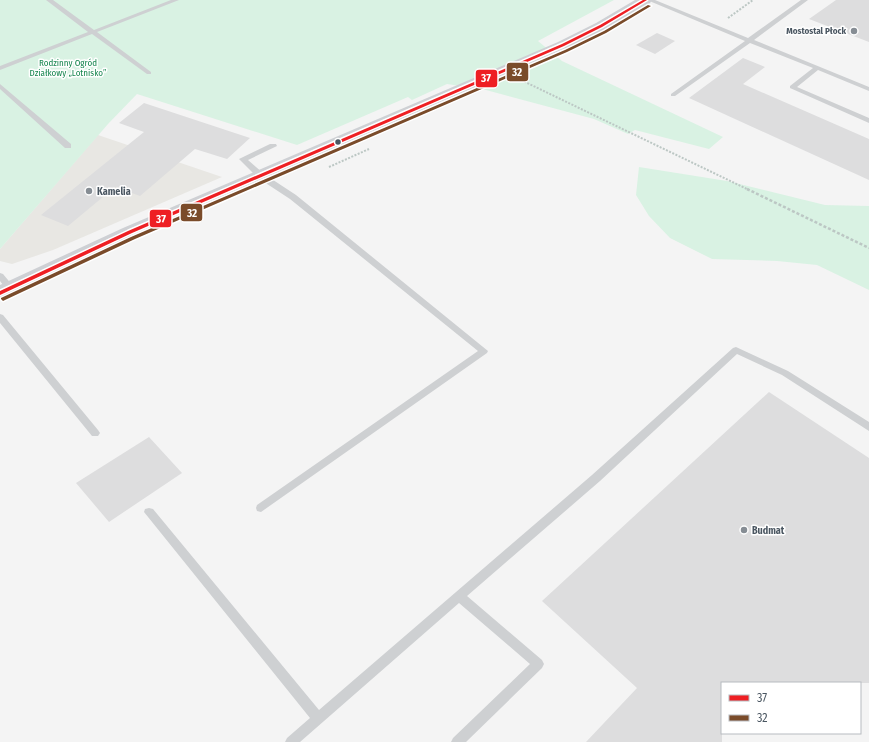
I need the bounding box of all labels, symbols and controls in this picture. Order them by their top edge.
place label: Mostostal Płock [786,26,846,36]
marker: Mostostal Płock [849,26,859,36]
park label: Rodzinny Ogród Działkowy „Lotnisko” [30,58,107,78]
line badge: 32 [506,62,529,82]
text: 32 [511,66,522,79]
line badge: 37 [475,69,498,88]
text: 37 [480,72,491,85]
unlabelled marker [333,137,343,147]
marker: Kamelia [84,186,94,196]
place label: Kamelia [97,186,131,198]
line badge: 32 [180,203,203,222]
text: 32 [186,207,197,220]
line badge: 37 [149,209,172,228]
text: 37 [155,213,166,226]
marker: Budmat [739,525,749,535]
place label: Budmat [752,525,785,537]
legend [721,682,861,734]
text: 37 [757,691,767,705]
text: 32 [757,711,768,725]

